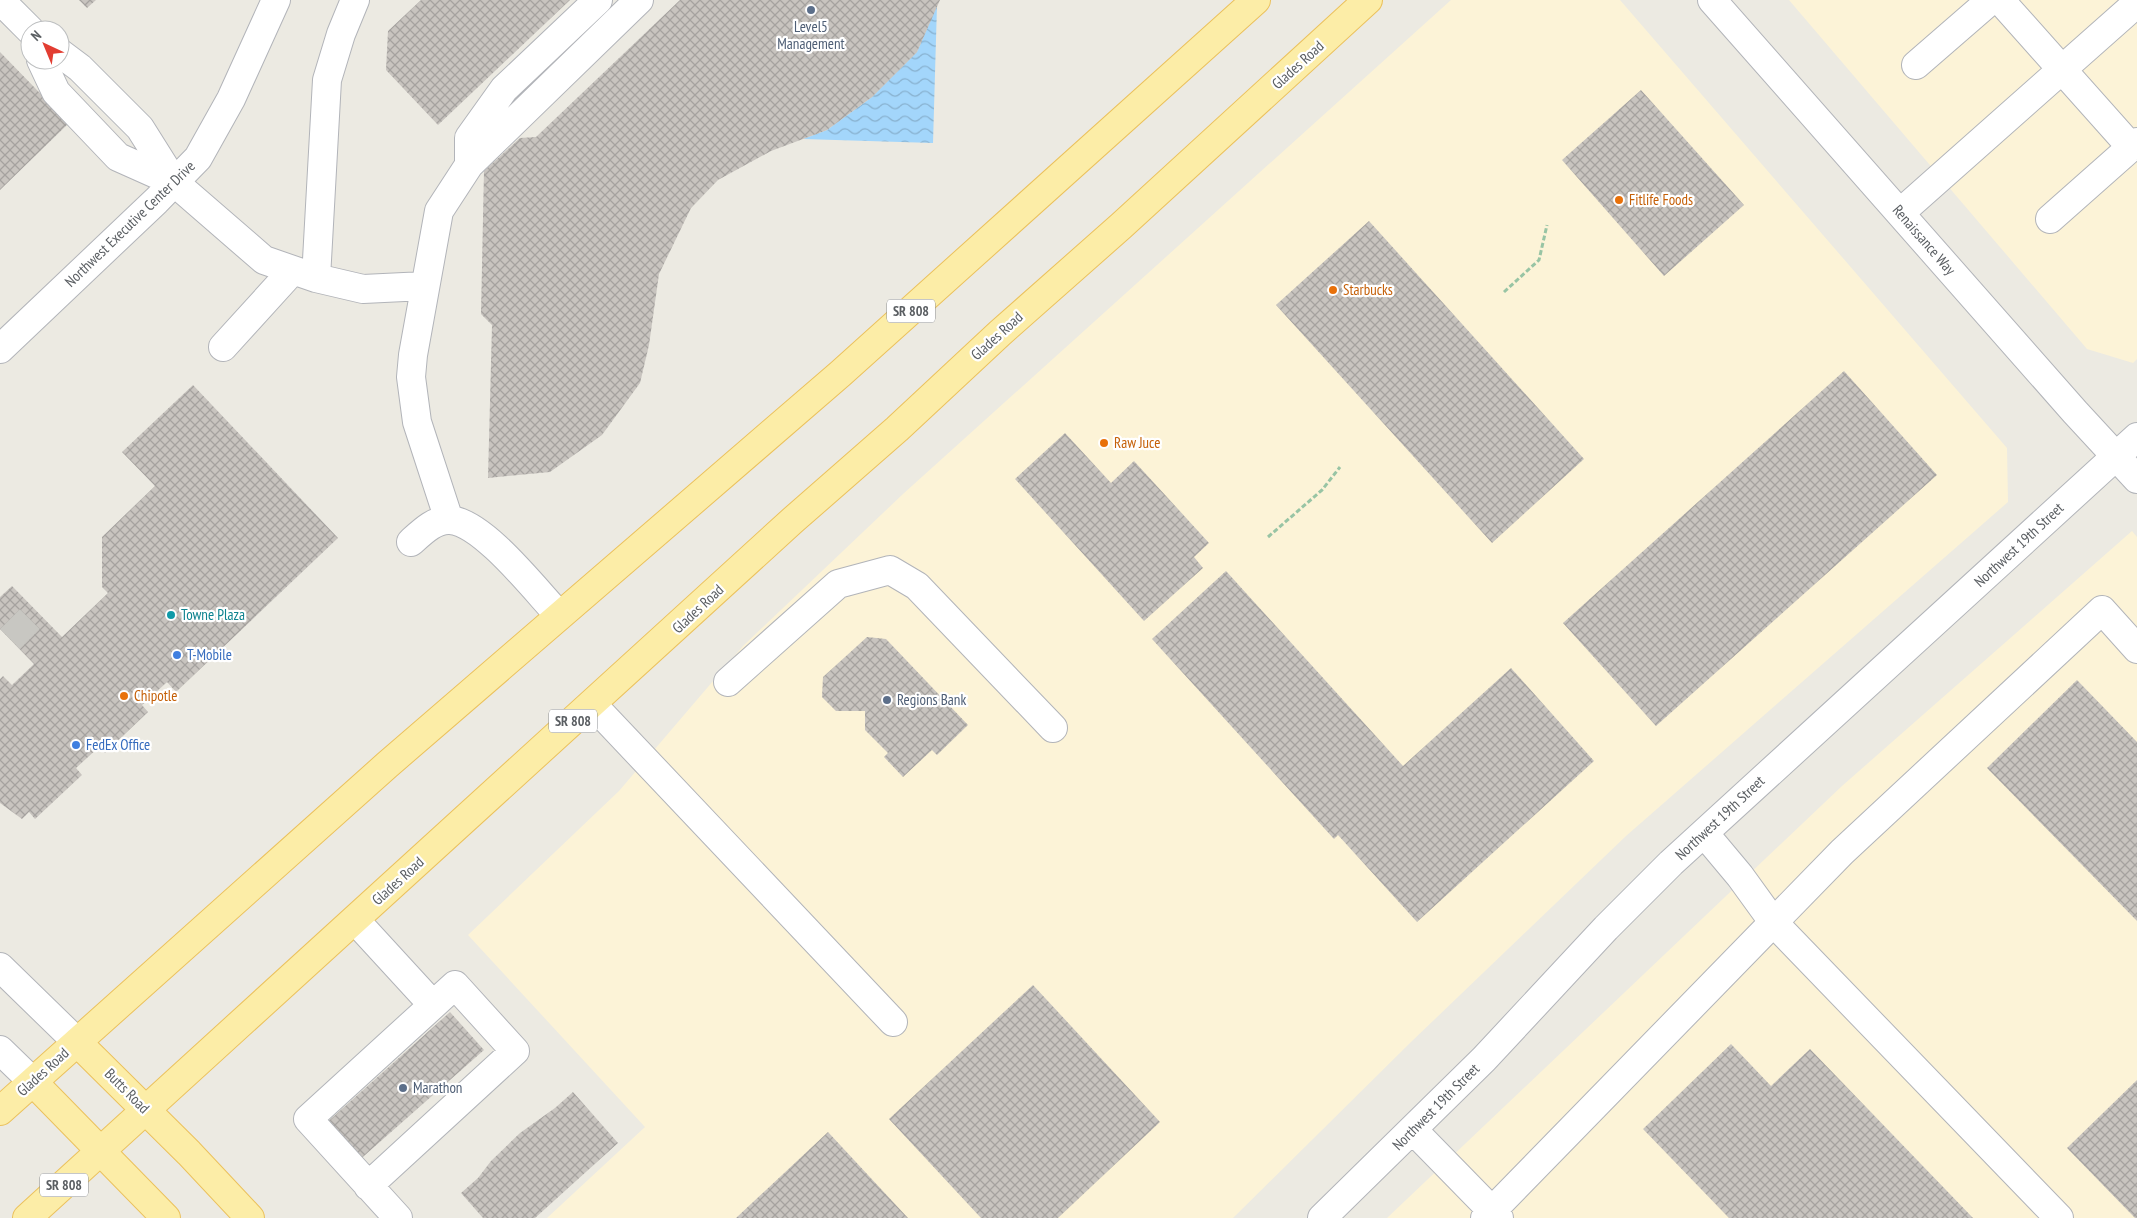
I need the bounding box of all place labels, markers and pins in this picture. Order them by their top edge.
marker: Level5 Management [805,4,817,16]
place label: Level5 Management [777,17,845,53]
place label: Fitlife Foods [1629,190,1693,209]
marker: Fitlife Foods [1613,194,1625,206]
place label: Starbucks [1343,280,1393,299]
marker: Starbucks [1327,284,1339,296]
place label: Raw Juce [1114,433,1160,452]
marker: Raw Juce [1098,437,1110,449]
place label: Towne Plaza [181,605,245,624]
marker: Towne Plaza [165,609,177,621]
place label: T-Mobile [187,645,232,664]
marker: T-Mobile [171,649,183,661]
place label: Chipotle [134,686,178,705]
marker: Chipotle [118,690,130,702]
place label: Regions Bank [897,690,966,709]
marker: Regions Bank [881,694,893,706]
place label: FedEx Office [86,735,150,754]
marker: FedEx Office [70,739,82,751]
place label: Marathon [413,1078,462,1097]
marker: Marathon [397,1082,409,1094]

